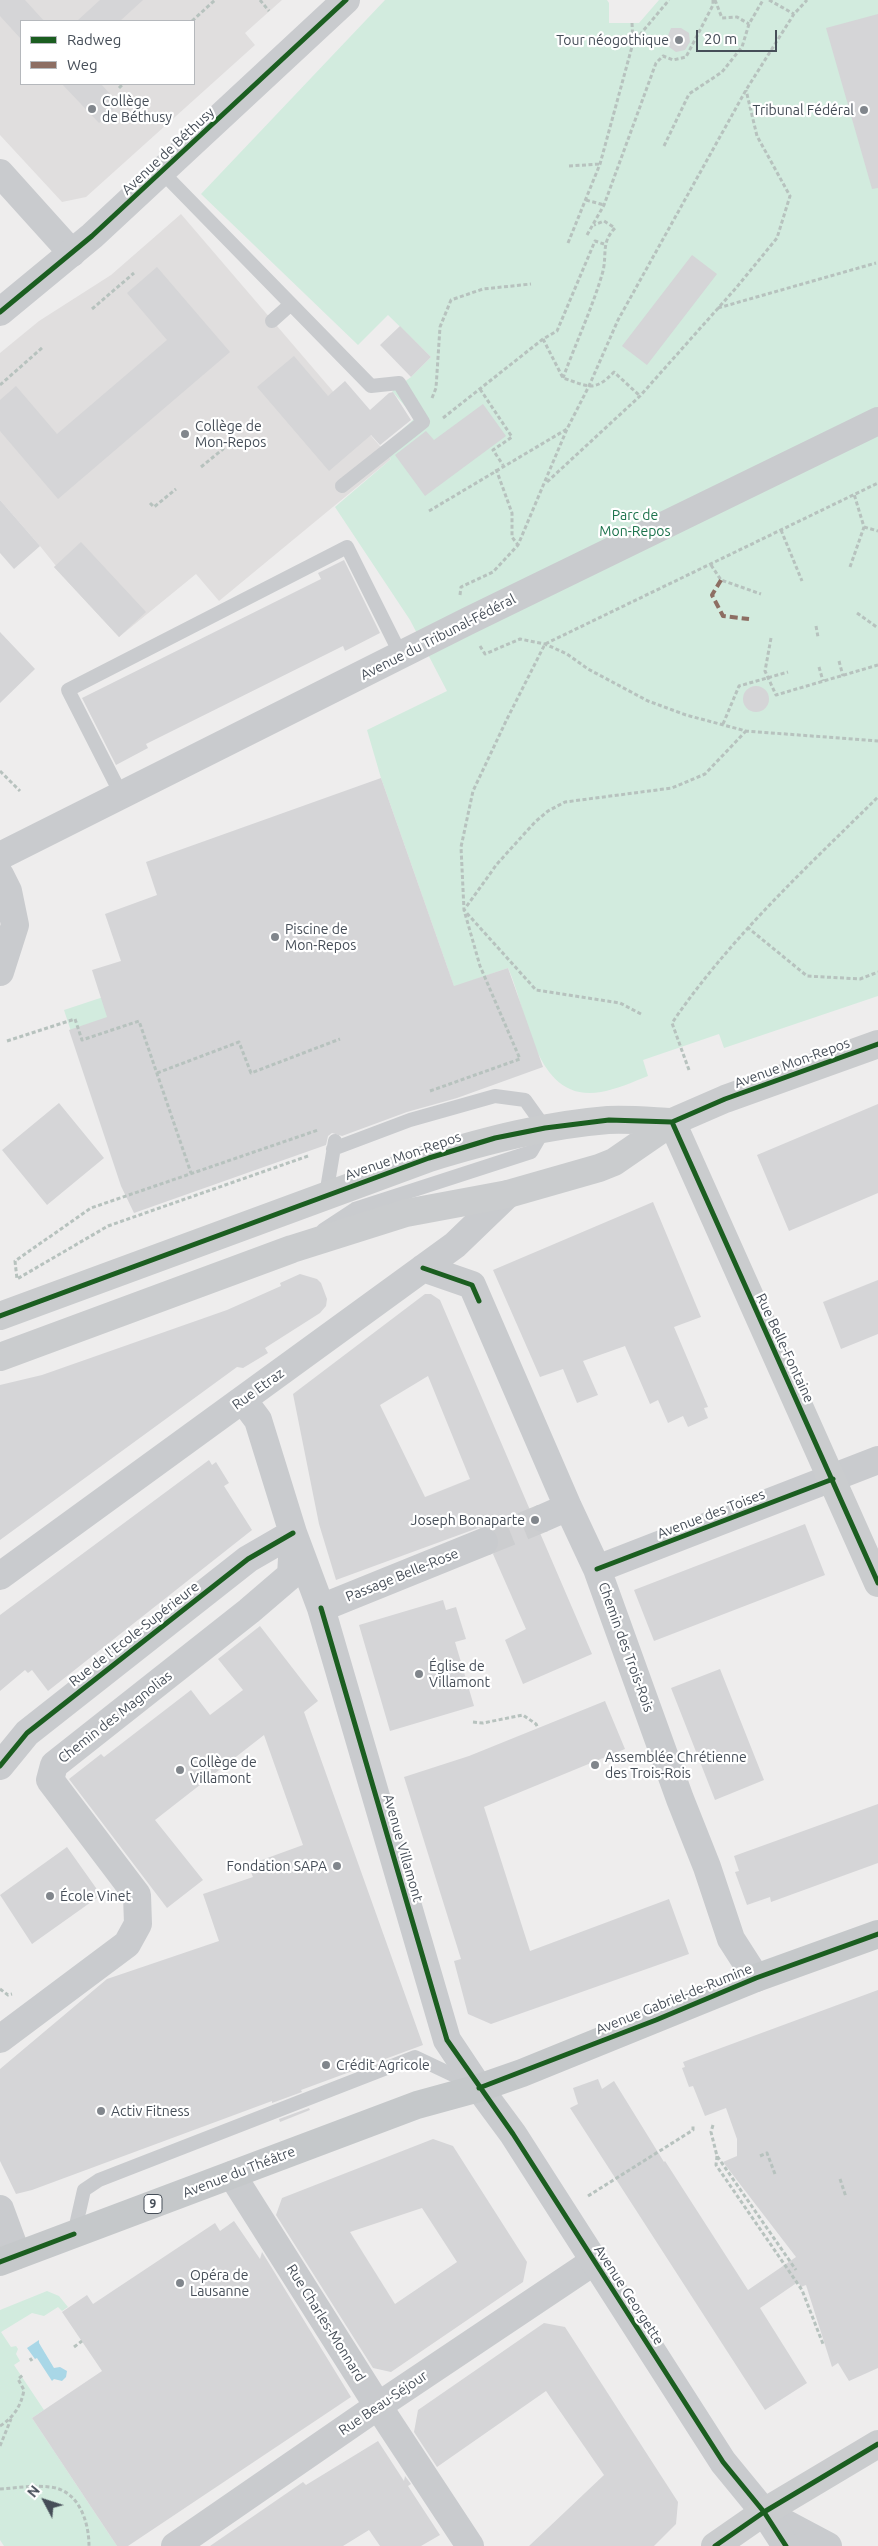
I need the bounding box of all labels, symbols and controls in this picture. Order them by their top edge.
legend [20,20,195,85]
scale bar [698,20,779,52]
text: 20 m [704,30,737,47]
text: Radweg [67,31,121,48]
place label: Tour néogothique [556,32,669,48]
marker: Tour néogothique [673,34,685,46]
text: Weg [67,56,98,73]
place label: Collège de Béthusy [102,93,172,125]
place label: Tribunal Fédéral [753,102,854,118]
marker: Collège de Béthusy [86,103,98,115]
street label: Avenue de Béthusy [118,104,218,198]
marker: Tribunal Fédéral [858,104,870,116]
place label: Collège de Mon-Repos [195,418,266,451]
marker: Collège de Mon-Repos [179,428,191,440]
park label: Parc de Mon-Repos [599,507,671,540]
street label: Avenue du Tribunal-Fédéral [358,590,518,684]
place label: Piscine de Mon-Repos [285,921,356,954]
marker: Piscine de Mon-Repos [269,931,281,943]
street label: Avenue Mon-Repos [732,1034,852,1092]
street label: Avenue Mon-Repos [343,1128,463,1184]
street label: Rue Belle-Fontaine [752,1291,818,1405]
street label: Rue Etraz [229,1365,287,1413]
street label: Avenue des Toises [655,1486,767,1542]
place label: Joseph Bonaparte [411,1512,525,1528]
marker: Joseph Bonaparte [529,1514,541,1526]
street label: Passage Belle-Rose [343,1545,461,1605]
street label: Rue de l'Ecole-Supérieure [66,1578,202,1690]
street label: Chemin des Trois-Rois [595,1580,657,1714]
place label: Église de Villamont [429,1658,490,1690]
street label: Chemin des Magnolias [55,1667,175,1767]
marker: Église de Villamont [413,1668,425,1680]
place label: Assemblée Chrétienne des Trois-Rois [605,1749,747,1781]
place label: Collège de Villamont [190,1754,257,1786]
marker: Assemblée Chrétienne des Trois-Rois [589,1759,601,1771]
marker: Collège de Villamont [174,1764,186,1776]
street label: Avenue Villamont [380,1792,426,1904]
place label: Fondation SAPA [226,1858,327,1874]
marker: Fondation SAPA [331,1860,343,1872]
place label: École Vinet [60,1888,131,1904]
marker: École Vinet [44,1890,56,1902]
street label: Avenue Gabriel-de-Rumine [593,1960,755,2038]
place label: Crédit Agricole [336,2057,430,2073]
marker: Crédit Agricole [320,2059,332,2071]
place label: Activ Fitness [111,2103,190,2119]
marker: Activ Fitness [95,2105,107,2117]
street label: Avenue du Théâtre [180,2143,298,2201]
road number: 9 [144,2194,162,2214]
street label: Avenue Georgette [591,2242,667,2348]
street label: Rue Charles-Monnard [283,2261,369,2385]
place label: Opéra de Lausanne [190,2267,249,2300]
marker: Opéra de Lausanne [174,2277,186,2289]
street label: Rue Beau-Séjour [335,2367,431,2439]
north arrow [20,2476,70,2526]
text: N [24,2482,43,2501]

